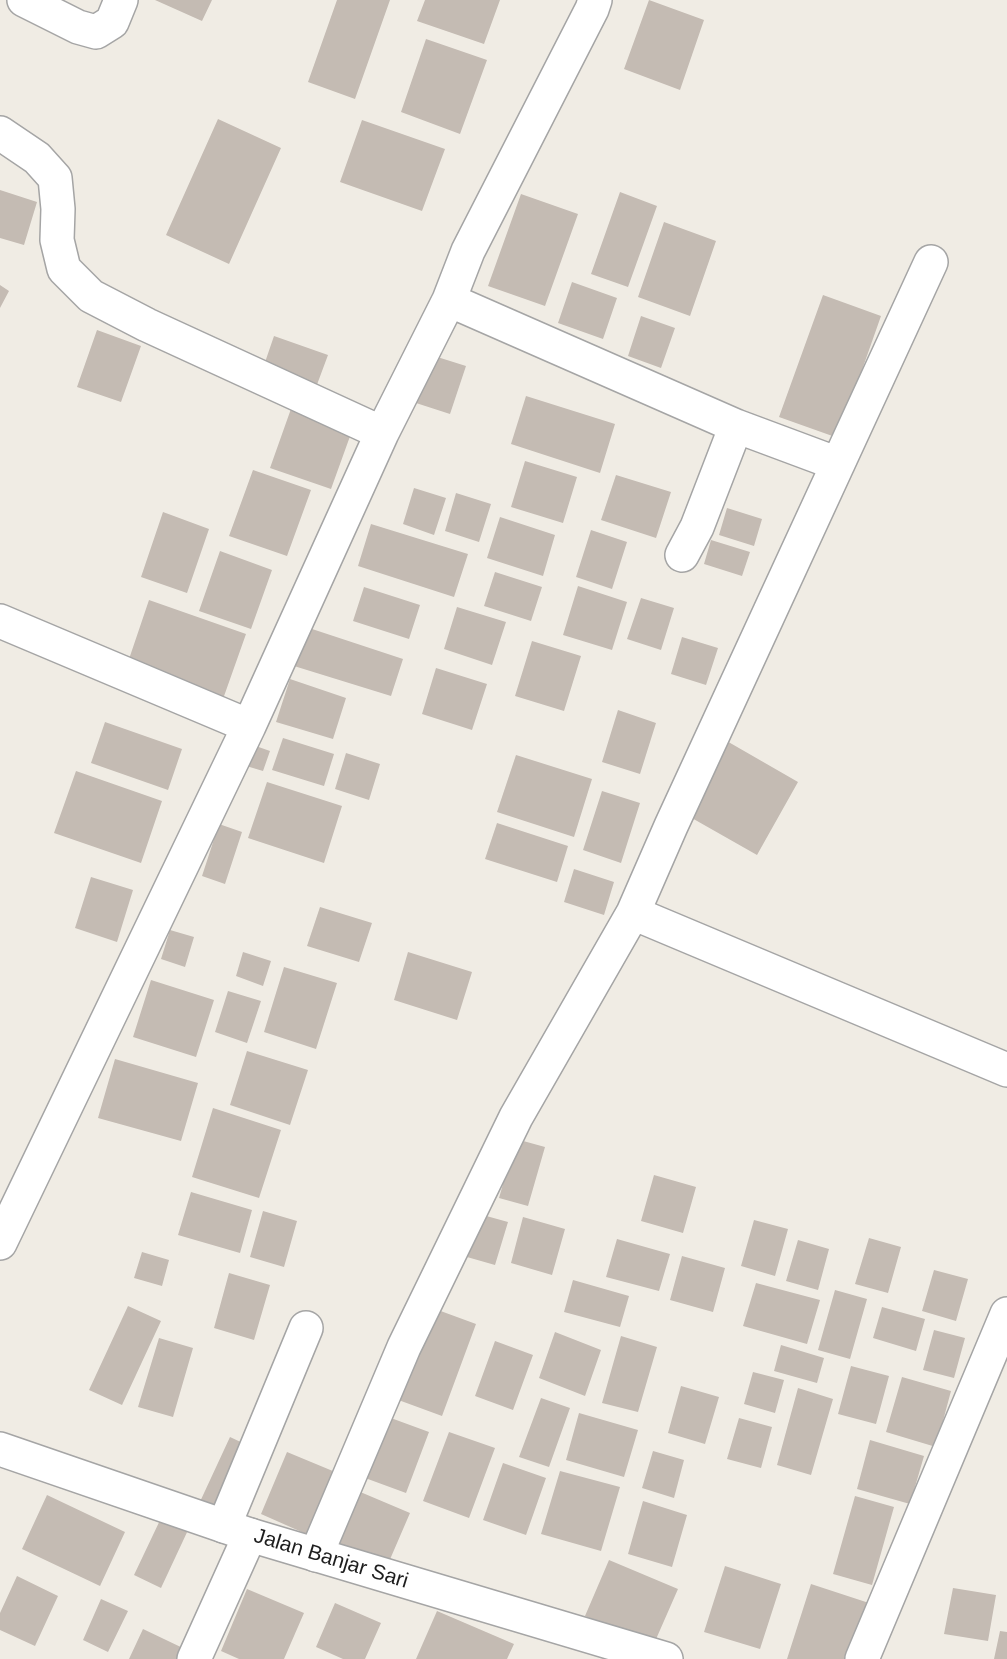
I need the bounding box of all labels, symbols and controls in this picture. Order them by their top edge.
street label: Jalan Banjar Sari [251,1524,411,1594]

